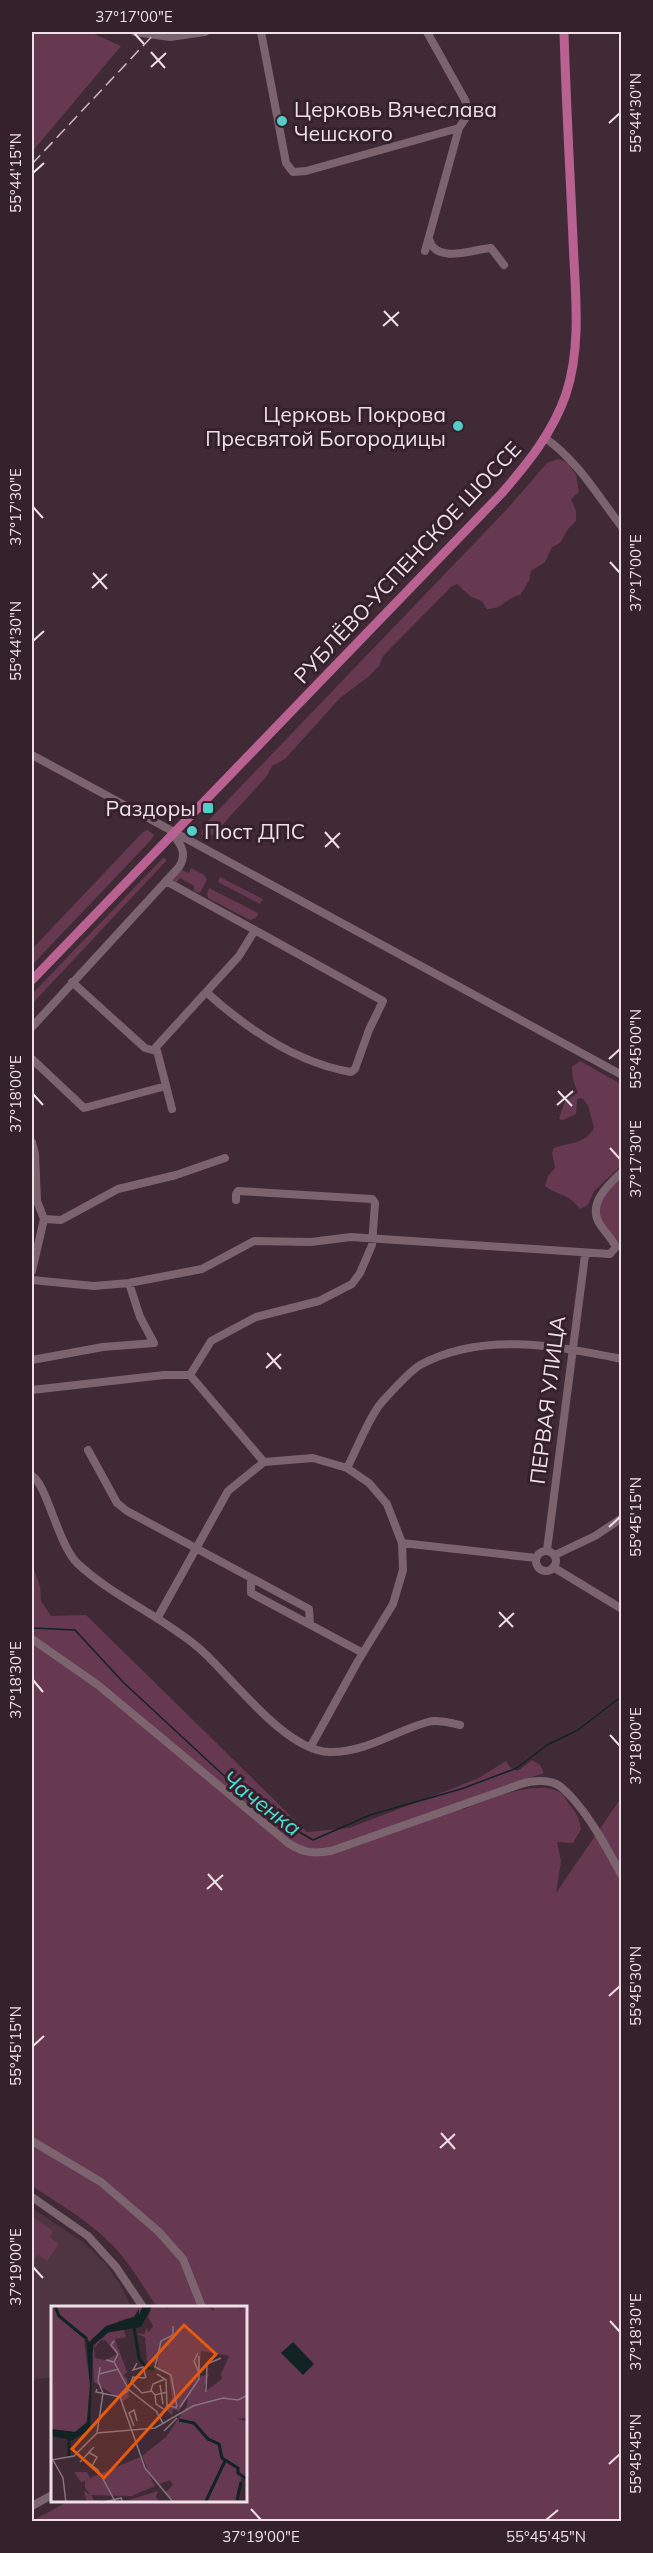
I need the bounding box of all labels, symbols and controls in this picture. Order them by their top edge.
text: 37°17'00"E [95,7,173,26]
text: 55°44'30"N [626,73,645,153]
place label: Церковь Вячеслава Чешского [294,96,497,146]
marker: Церковь Вячеслава Чешского [275,114,289,128]
text: 55°44'15"N [6,133,25,213]
place label: Церковь Покрова Пресвятой Богородицы [205,401,446,451]
marker: Церковь Покрова Пресвятой Богородицы [451,419,465,433]
street label: РУБЛЁВО-УСПЕНСКОЕ ШОССЕ [288,436,526,688]
text: 37°17'30"E [6,468,25,546]
text: 37°17'00"E [626,534,645,612]
text: 55°44'30"N [6,601,25,681]
place label: Раздоры [105,795,196,821]
marker: Раздоры [201,801,215,815]
place label: Пост ДПС [204,818,305,844]
marker: Пост ДПС [185,824,199,838]
text: 55°45'00"N [626,1009,645,1089]
text: 37°18'00"E [6,1055,25,1133]
text: 37°17'30"E [626,1120,645,1198]
street label: ПЕРВАЯ УЛИЦА [524,1314,570,1486]
text: 55°45'15"N [626,1477,645,1557]
text: 37°18'30"E [6,1641,25,1719]
text: 37°18'00"E [626,1707,645,1785]
water label: Чаченка [217,1764,307,1842]
text: 55°45'30"N [626,1946,645,2026]
text: 55°45'15"N [6,2006,25,2086]
text: 37°19'00"E [6,2228,25,2306]
text: 37°18'30"E [626,2293,645,2371]
inset map [51,2306,248,2502]
text: 55°45'45"N [626,2414,645,2494]
text: 37°19'00"E [222,2527,300,2546]
text: 55°45'45"N [506,2527,586,2546]

